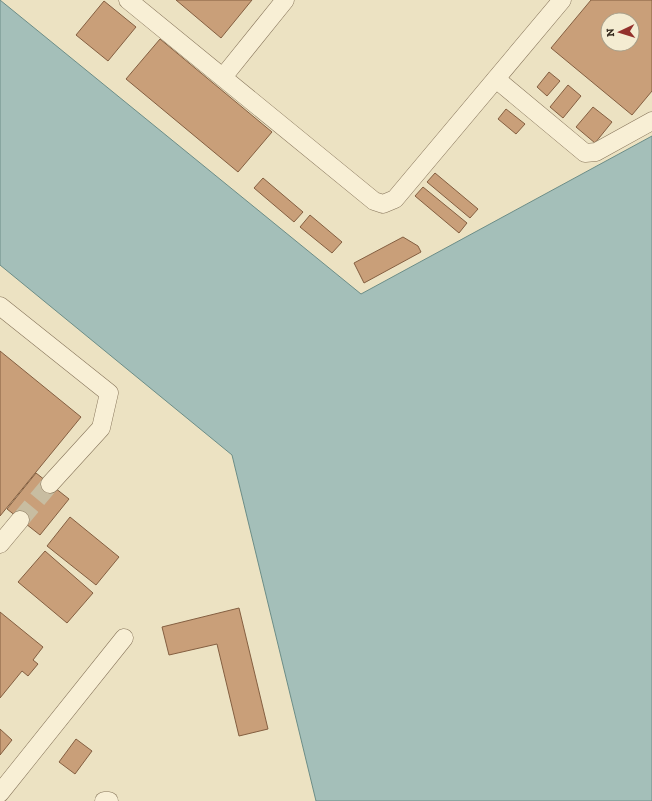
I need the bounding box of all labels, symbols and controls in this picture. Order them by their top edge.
north arrow [600,12,640,52]
text: N [604,27,617,37]

